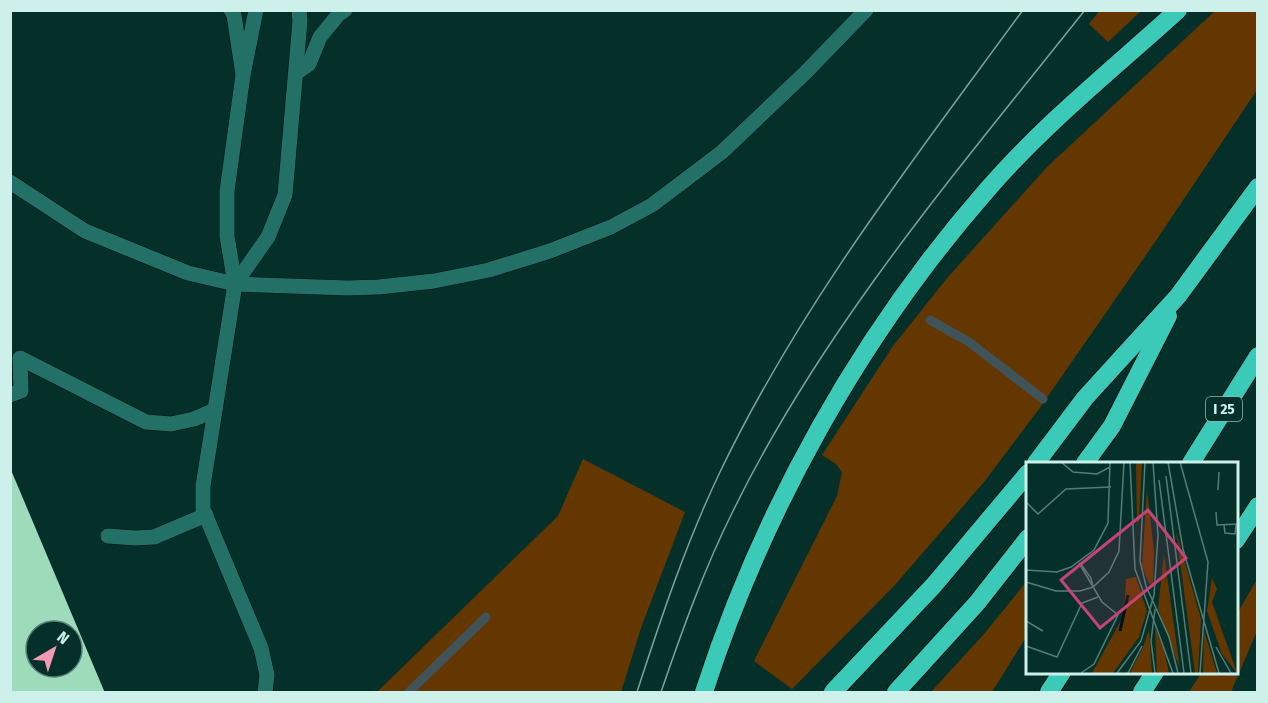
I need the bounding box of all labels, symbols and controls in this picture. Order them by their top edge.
road number: I 25 [1206,397,1242,421]
inset map [1026,462,1238,673]
north arrow [24,619,84,679]
text: N [53,627,73,648]

